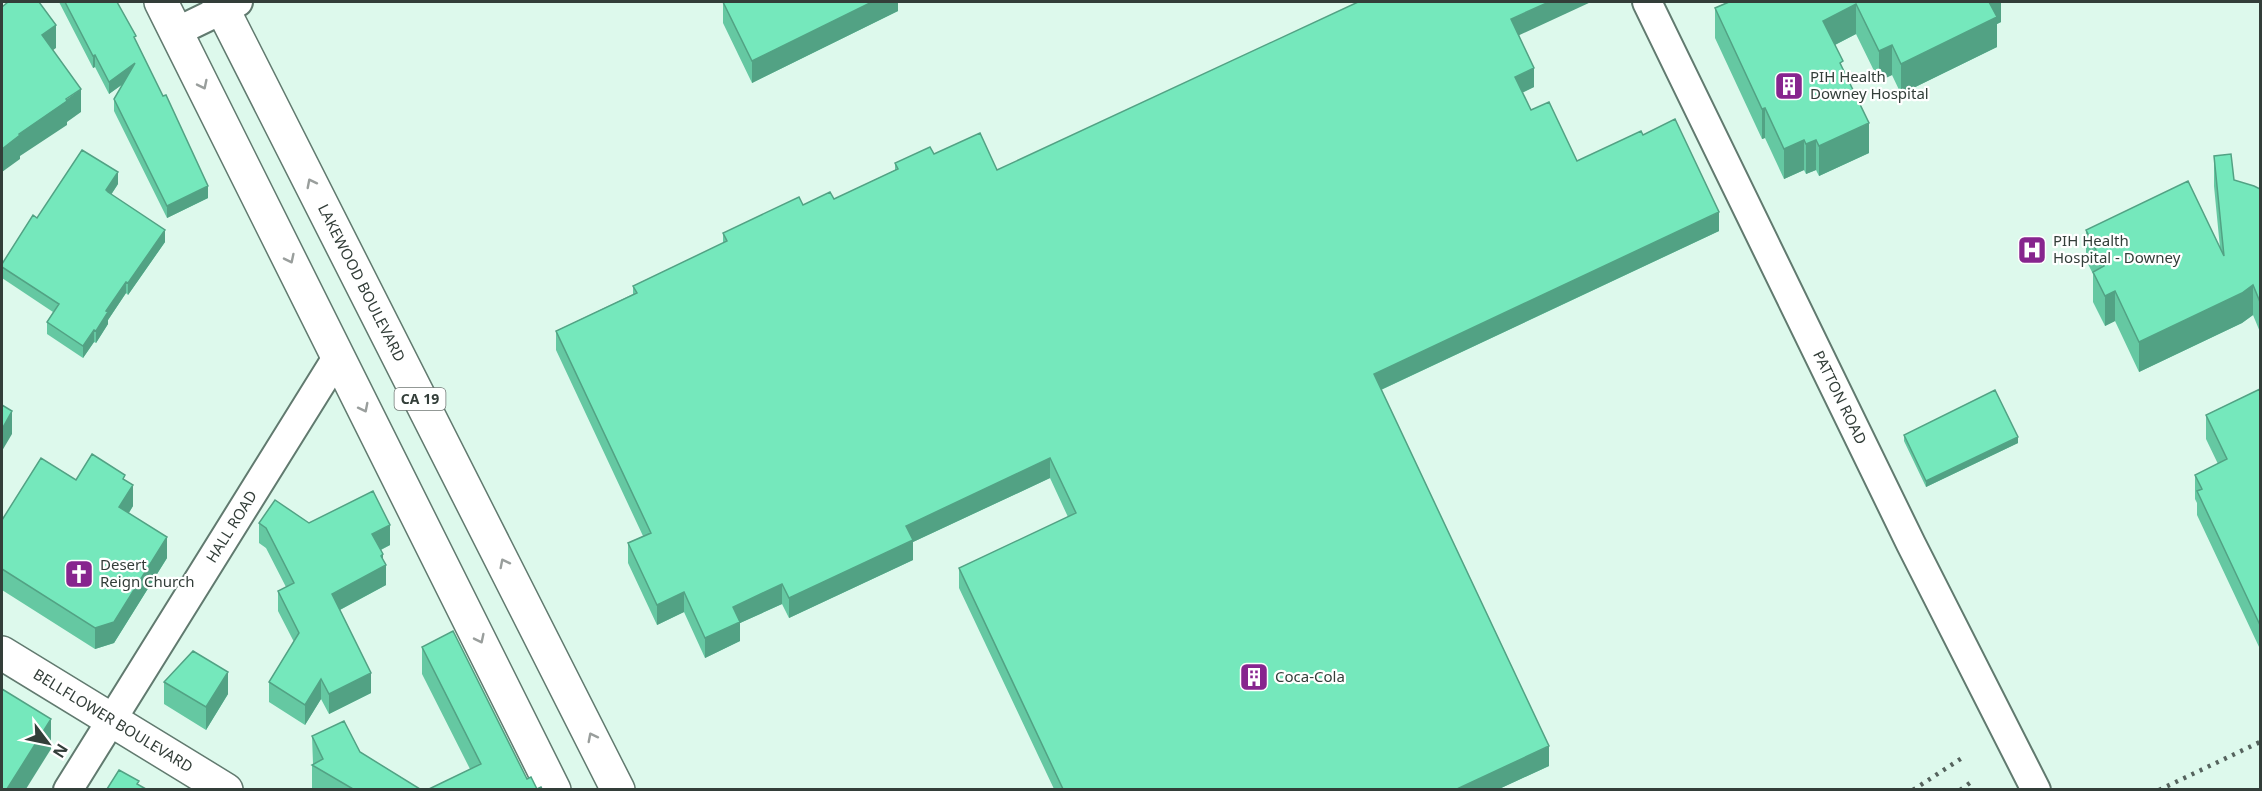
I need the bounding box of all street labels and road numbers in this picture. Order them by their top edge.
street label: LAKEWOOD BOULEVARD [314,200,410,365]
street label: PATTON ROAD [1809,347,1872,447]
road number: CA 19 [394,388,446,410]
street label: HALL ROAD [201,486,261,566]
street label: BELLFLOWER BOULEVARD [30,664,197,776]

